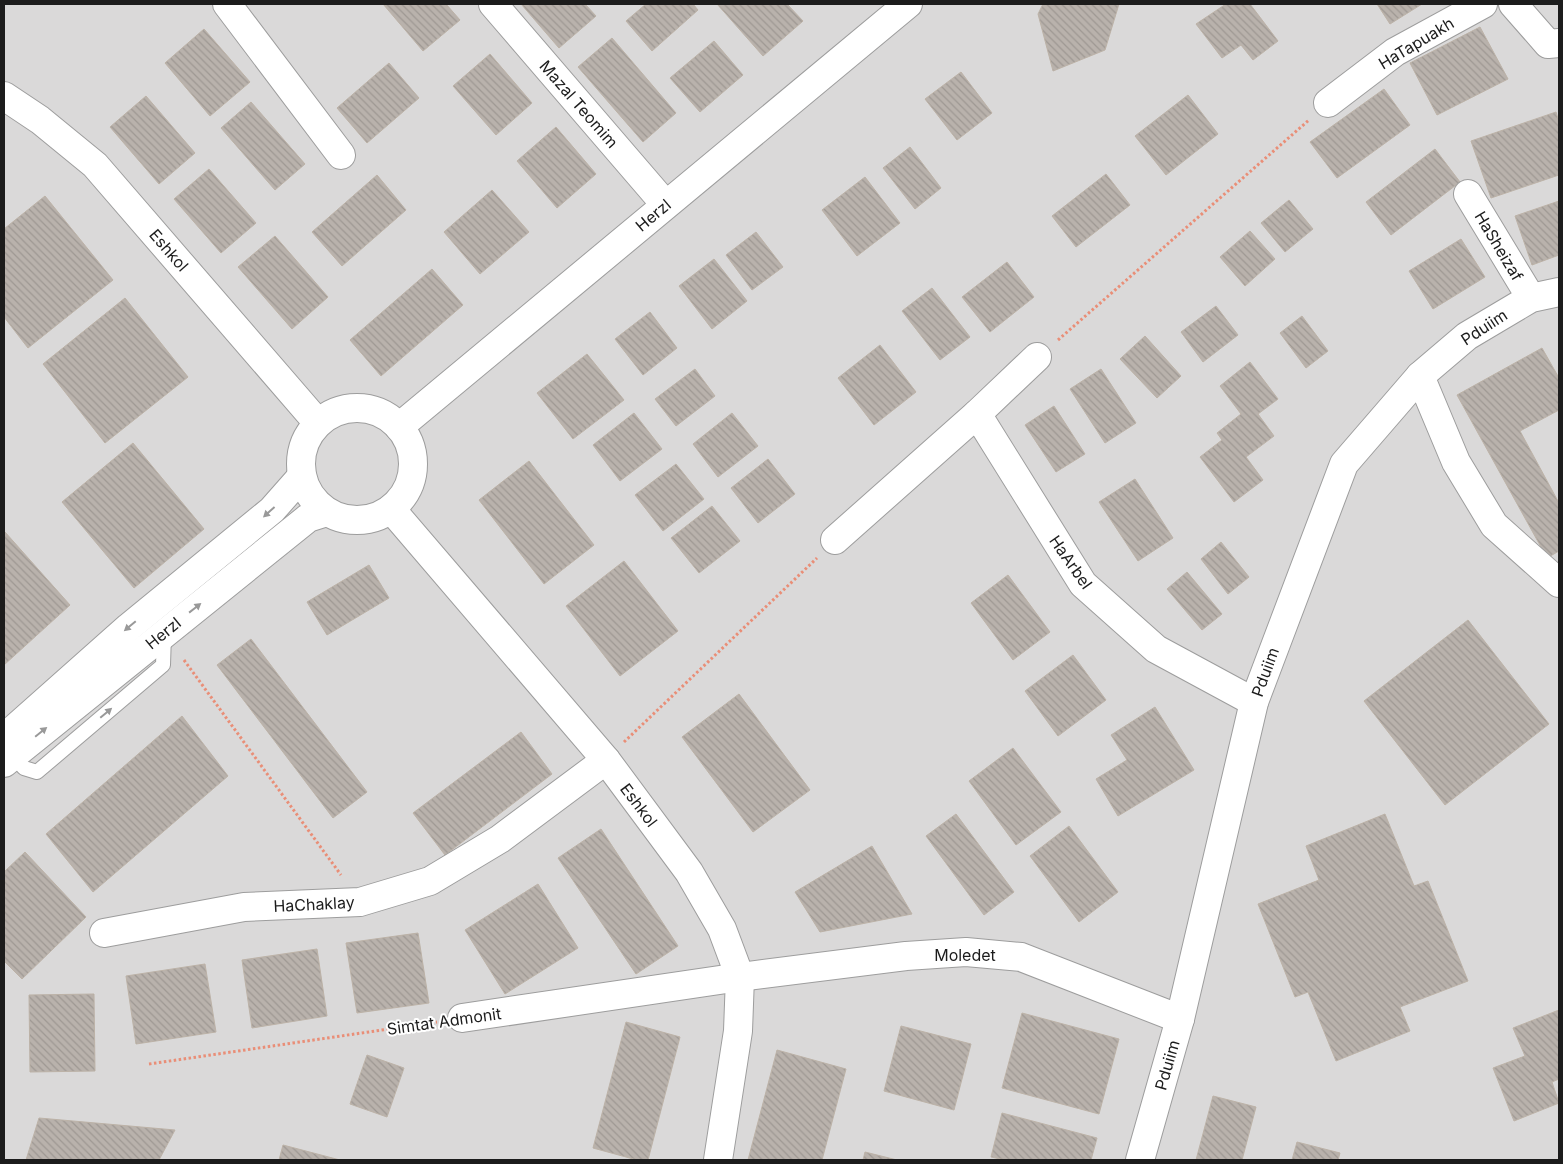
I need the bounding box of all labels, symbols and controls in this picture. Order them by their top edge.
street label: HaTapuakh [1375,13,1457,73]
street label: Mazal Teomim [536,56,622,152]
street label: Herzl [631,194,675,236]
street label: HaSheizaf [1470,208,1528,284]
street label: Eshkol [145,225,193,275]
street label: Pduiim [1457,305,1511,349]
one-way arrow [264,506,276,518]
street label: HaArbel [1045,531,1097,593]
one-way arrow [188,602,201,613]
street label: Herzl [141,613,185,653]
one-way arrow [124,621,137,632]
street label: Pduiim [1247,645,1283,699]
one-way arrow [100,707,112,719]
one-way arrow [35,726,48,737]
street label: Eshkol [616,779,662,831]
street label: HaChaklay [273,892,355,916]
street label: Moledet [934,945,996,965]
street label: Simtat Admonit [386,1003,502,1039]
street label: Pduiim [1150,1038,1184,1092]

